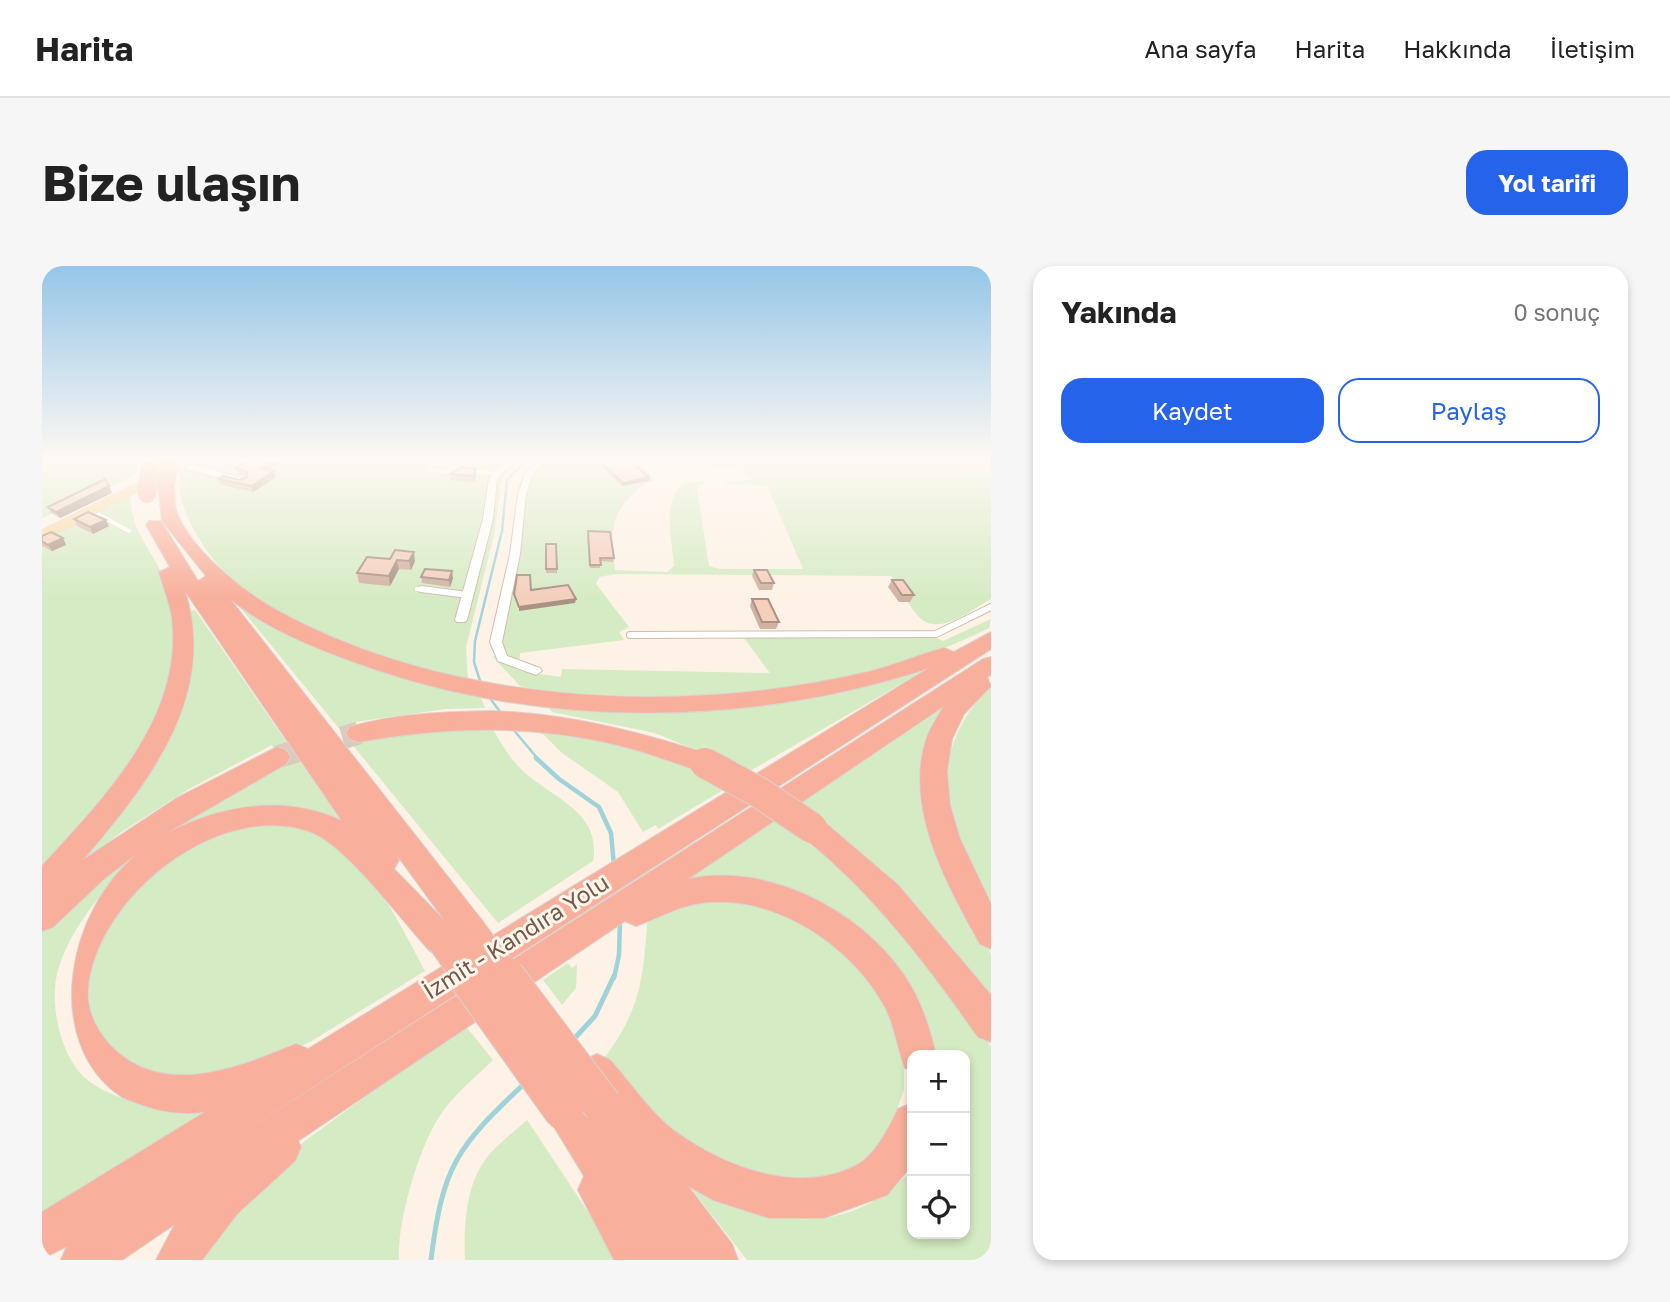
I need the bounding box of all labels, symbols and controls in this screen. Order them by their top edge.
text: Harita [35,29,133,68]
text: Ana sayfa [1145,34,1256,63]
text: Harita [1294,34,1365,63]
text: Hakkında [1403,34,1512,63]
text: İletişim [1550,34,1635,63]
button: Yol tarifi [1466,150,1628,215]
text: Bize ulaşın [42,153,300,212]
text: Yakında [1061,294,1177,330]
text: 0 sonuç [1513,298,1600,326]
button: Kaydet [1061,378,1324,443]
button: Paylaş [1338,378,1600,443]
street label: İzmit - Kandıra Yolu [418,868,613,1005]
map controls [907,1050,970,1239]
button: + [907,1050,970,1113]
button: − [907,1113,970,1176]
button: locate [907,1176,970,1239]

